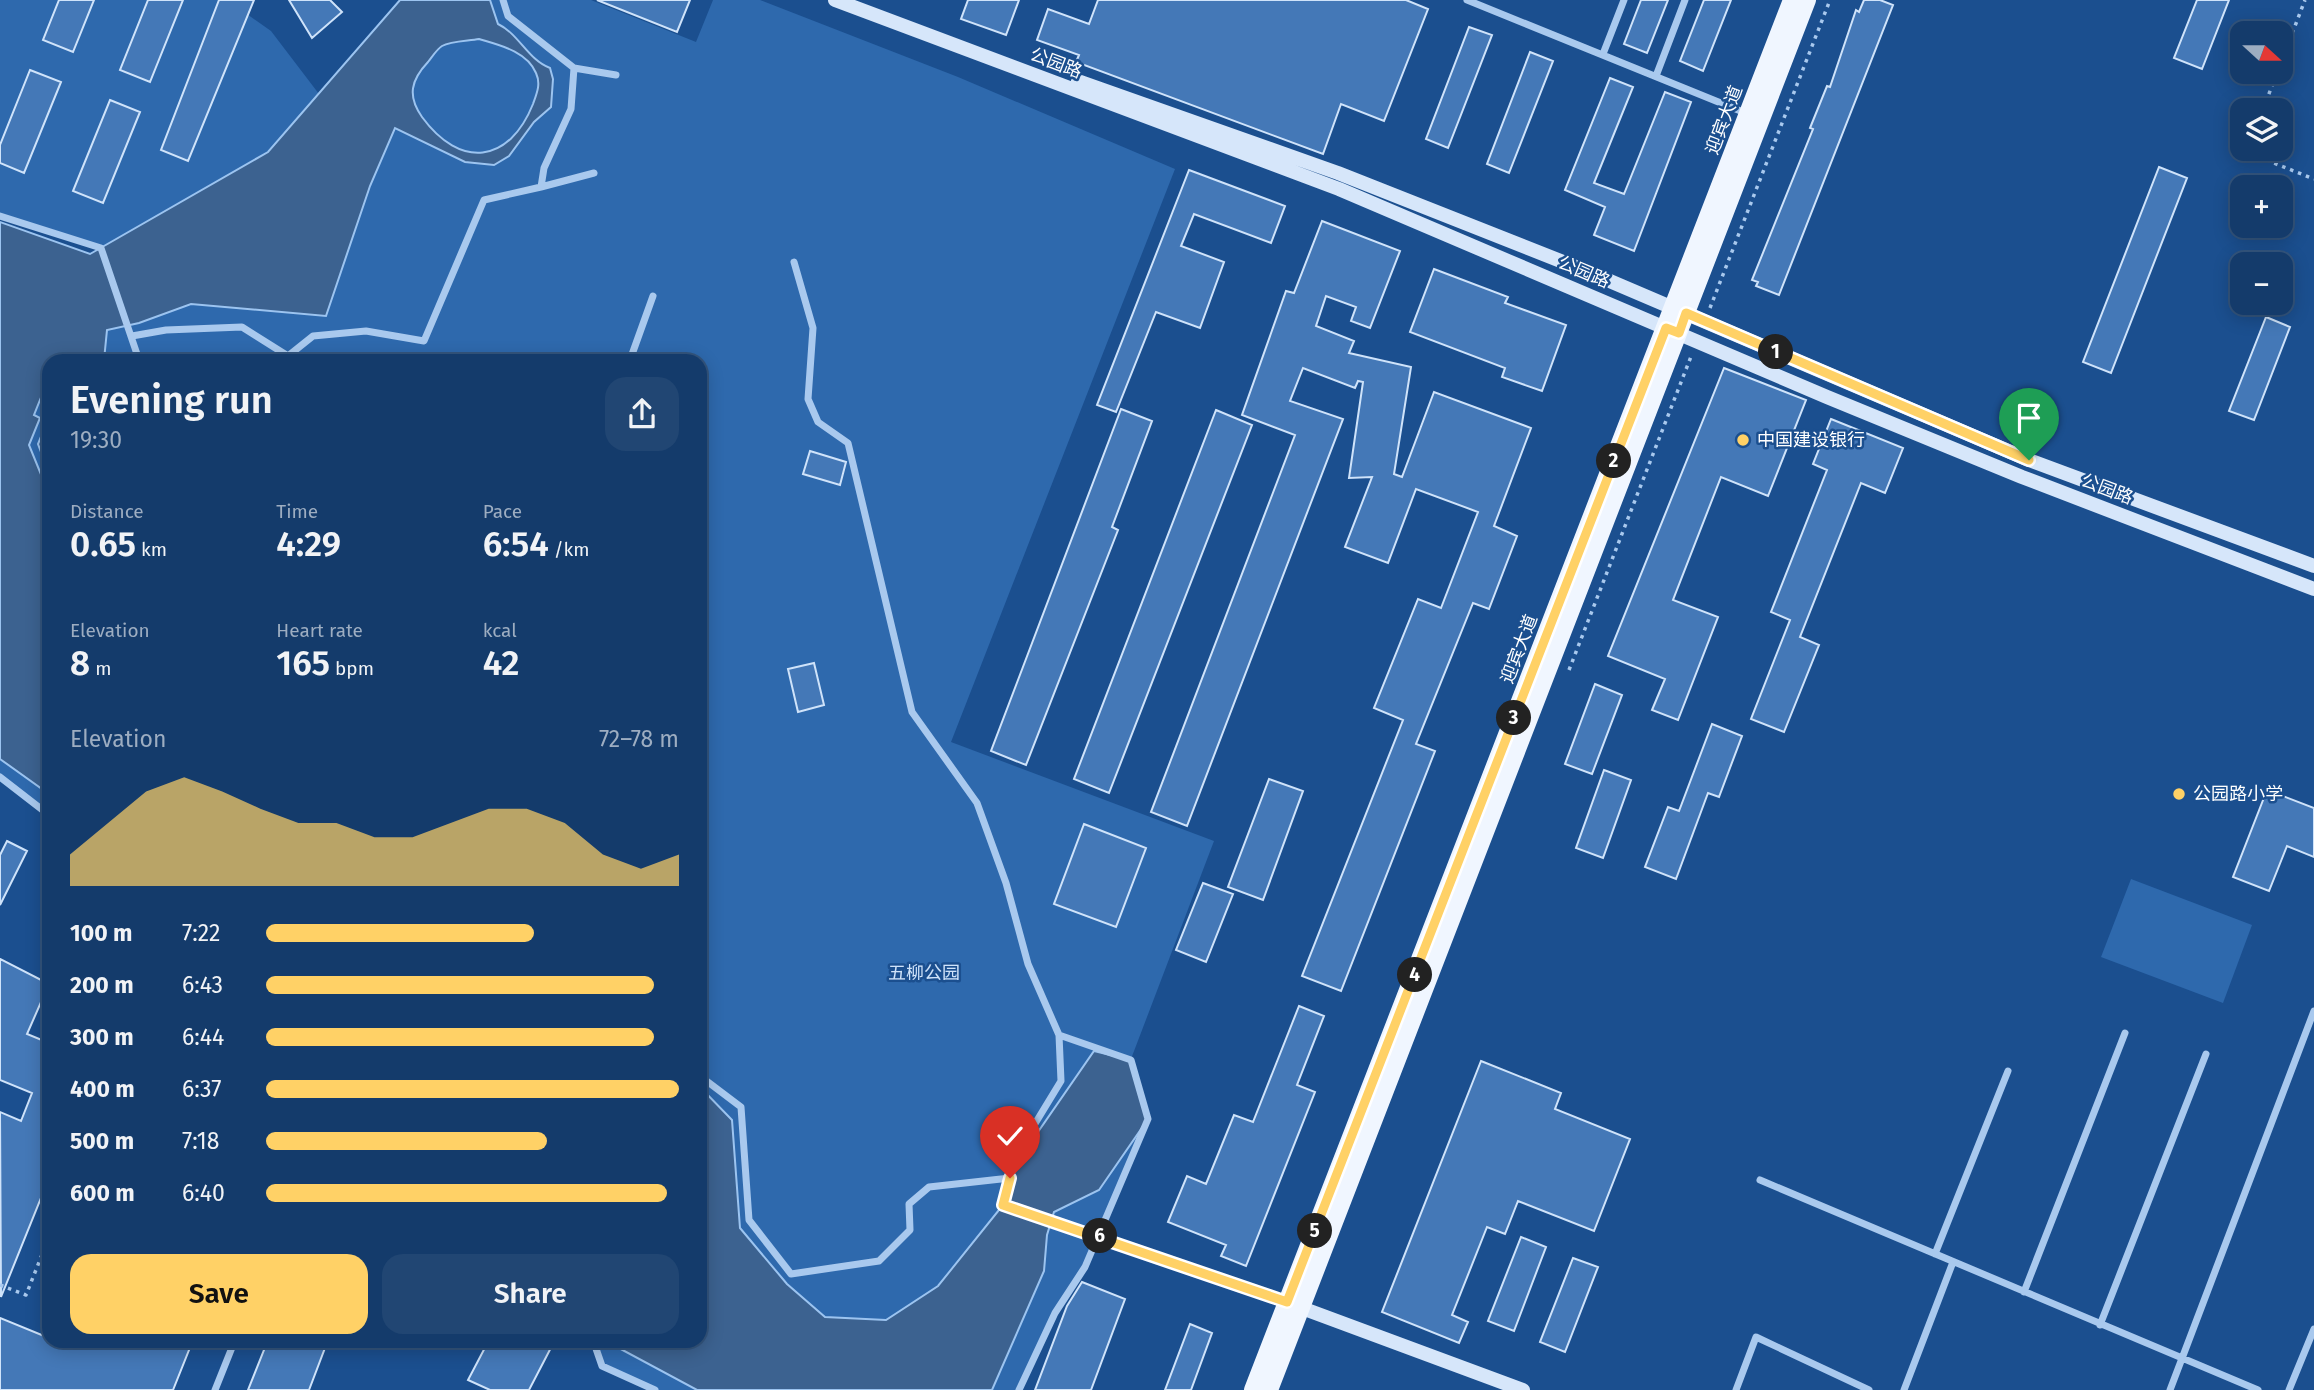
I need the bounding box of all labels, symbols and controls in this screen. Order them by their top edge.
north arrow [2230,21,2292,84]
map controls [2230,21,2293,315]
street label: 公园路 [1027,43,1085,83]
street label: 迎宾大道 [1701,82,1747,158]
button: layers [2230,98,2293,161]
button: + [2230,175,2293,238]
street label: 公园路 [1555,251,1613,293]
button: − [2230,252,2293,315]
pin: 1 [1758,334,1794,370]
text: 1 [1771,340,1780,363]
text: Evening run [70,377,273,423]
button: share [605,377,679,451]
pin [1999,388,2059,460]
icon: arrive [2010,399,2048,437]
text: 19:30 [70,426,122,454]
place label: 中国建设银行 [1757,429,1865,451]
marker: 中国建设银行 [1735,432,1751,448]
pin: 2 [1596,444,1632,478]
text: 2 [1609,449,1618,472]
street label: 公园路 [2078,469,2136,509]
text: Distance [70,500,144,523]
text: Time [276,500,318,523]
text: Pace [483,500,522,523]
text: 0.65 [70,523,136,565]
text: 4:29 [276,523,341,565]
text: 6:54 [483,523,549,565]
text: km [136,538,167,561]
text: /km [549,538,590,561]
street label: 迎宾大道 [1496,611,1542,687]
text: Elevation [70,619,150,642]
text: Heart rate [276,619,363,642]
text: kcal [483,619,517,642]
text: 8 [70,642,90,684]
text: 165 [276,642,330,684]
text: 42 [483,642,519,684]
text: m [90,657,111,680]
text: bpm [330,657,374,680]
pin: 3 [1496,700,1532,736]
text: 3 [1509,706,1518,729]
text: Elevation [70,725,166,753]
text: 72–78 m [599,725,679,753]
place label: 公园路小学 [2193,783,2283,805]
marker: 公园路小学 [2171,786,2187,802]
text: 100 m [70,919,132,947]
text: 7:22 [182,919,221,947]
pin: 4 [1398,958,1432,992]
park label: 五柳公园 [888,962,960,984]
text: 4 [1409,963,1420,986]
text: 200 m [70,971,134,999]
text: 6:43 [182,971,223,999]
text: 300 m [70,1023,134,1051]
text: 6:44 [182,1023,224,1051]
text: 400 m [70,1075,135,1103]
text: 6:37 [182,1075,222,1103]
pin [980,1106,1040,1178]
icon: check [991,1117,1029,1155]
text: 500 m [70,1127,134,1155]
text: 7:18 [182,1127,219,1155]
text: 600 m [70,1179,135,1207]
text: 6:40 [182,1179,225,1207]
pin: 5 [1298,1214,1332,1248]
pin: 6 [1082,1218,1118,1254]
text: 5 [1309,1219,1320,1242]
text: 6 [1094,1224,1105,1247]
button: Save [70,1254,368,1334]
button: Share [382,1254,679,1334]

